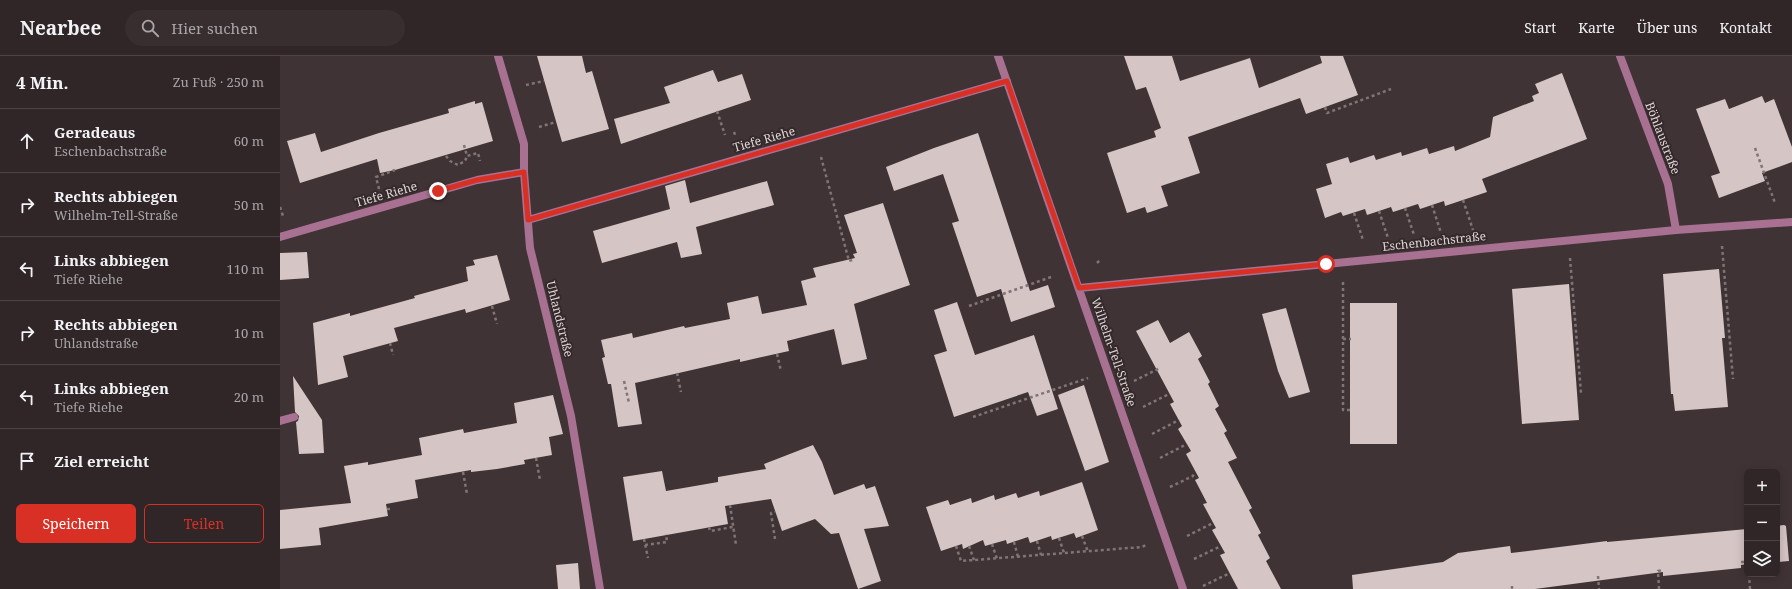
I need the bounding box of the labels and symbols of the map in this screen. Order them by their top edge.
street label: Böhlaustraße [1641,99,1685,177]
street label: Tiefe Riehe [731,122,797,156]
street label: Tiefe Riehe [353,177,419,211]
route end [429,182,447,200]
street label: Eschenbachstraße [1381,227,1487,255]
route start [1317,255,1335,273]
street label: Uhlandstraße [542,279,578,359]
street label: Wilhelm-Tell-Straße [1087,295,1141,409]

